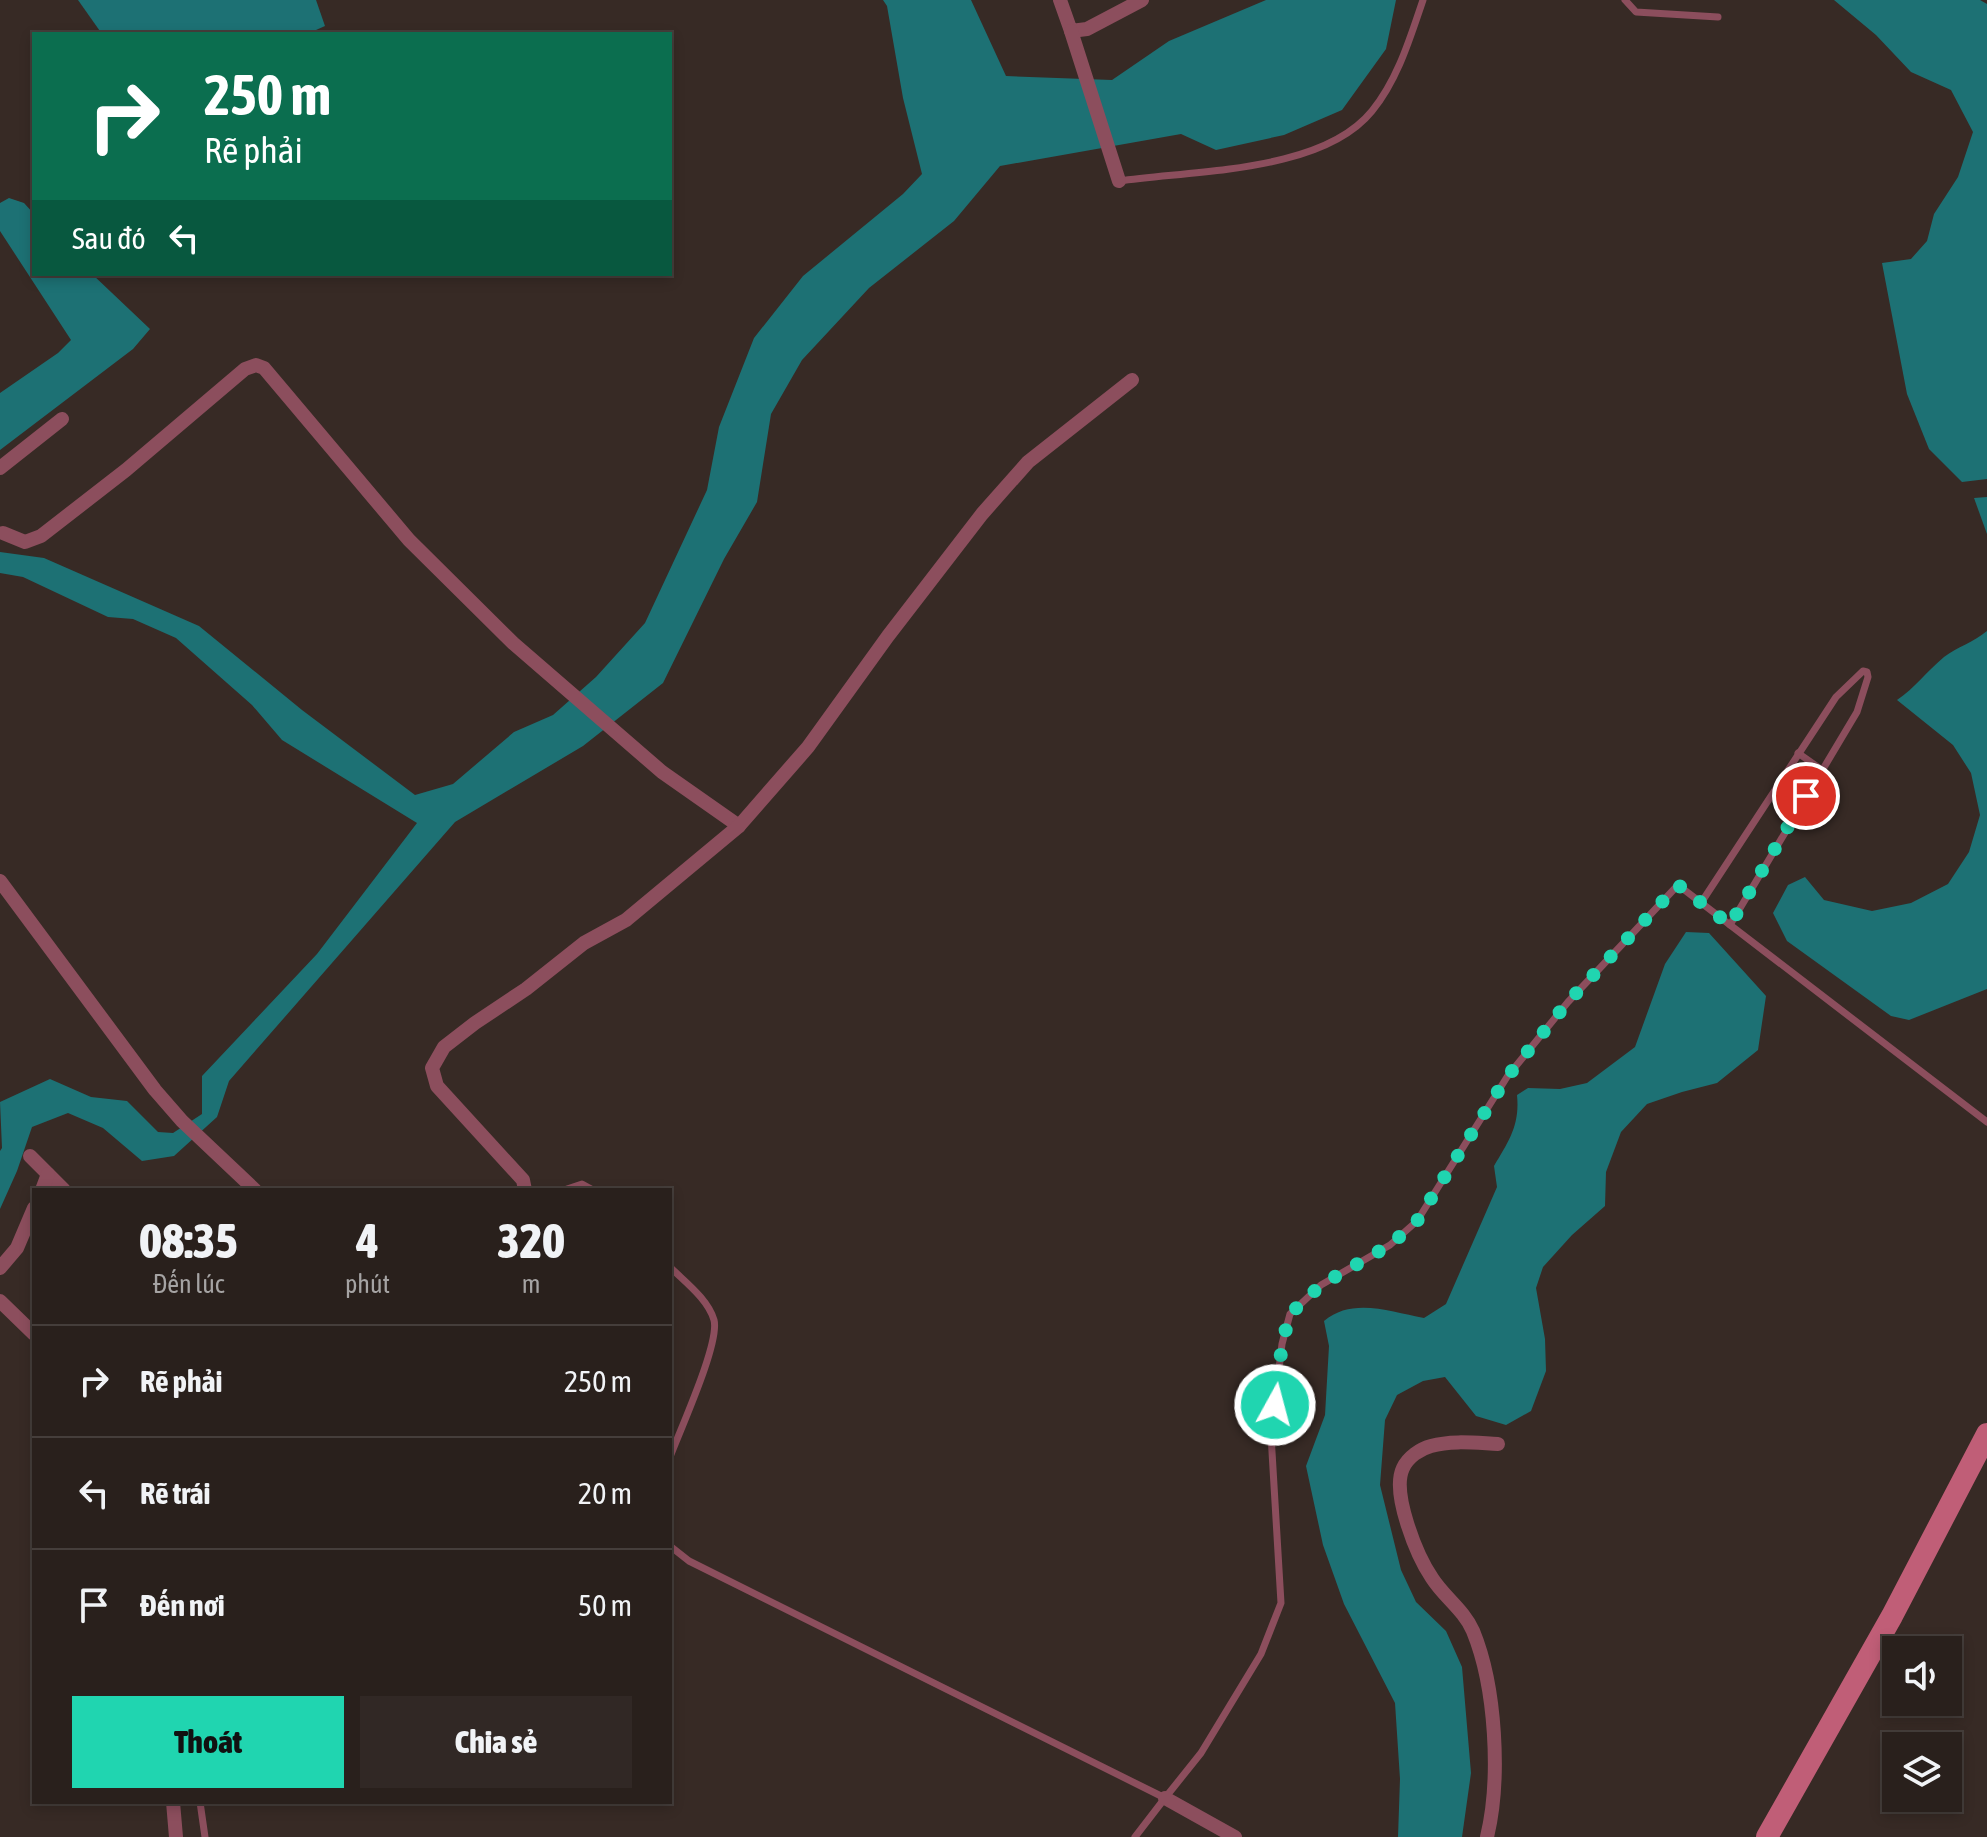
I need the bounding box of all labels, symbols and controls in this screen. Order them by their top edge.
text: 250 m [204,63,331,127]
icon: right [72,64,176,168]
text: Rẽ phải [204,129,303,171]
icon: left [162,216,206,260]
text: Sau đó [72,221,146,255]
pin [1772,762,1840,830]
icon: arrive [1784,774,1828,818]
text: 08:35 [139,1213,238,1268]
text: 4 [356,1213,379,1268]
text: 320 [497,1213,565,1268]
text: Đến lúc [153,1269,224,1299]
text: phút [345,1269,390,1299]
text: m [522,1269,540,1299]
icon: right [72,1359,116,1403]
position arrow [1233,1363,1317,1447]
text: Rẽ phải [140,1364,222,1398]
text: 250 m [564,1364,632,1398]
icon: left [72,1471,116,1515]
text: Rẽ trái [140,1476,210,1510]
text: 20 m [578,1476,632,1510]
icon: arrive [72,1583,116,1627]
text: Đến nơi [140,1588,225,1622]
text: 50 m [578,1588,632,1622]
map controls [1882,1636,1962,1812]
button: sound [1882,1636,1962,1716]
button: Thoát [72,1696,344,1788]
button: Chia sẻ [360,1696,632,1788]
button: layers [1882,1732,1962,1812]

